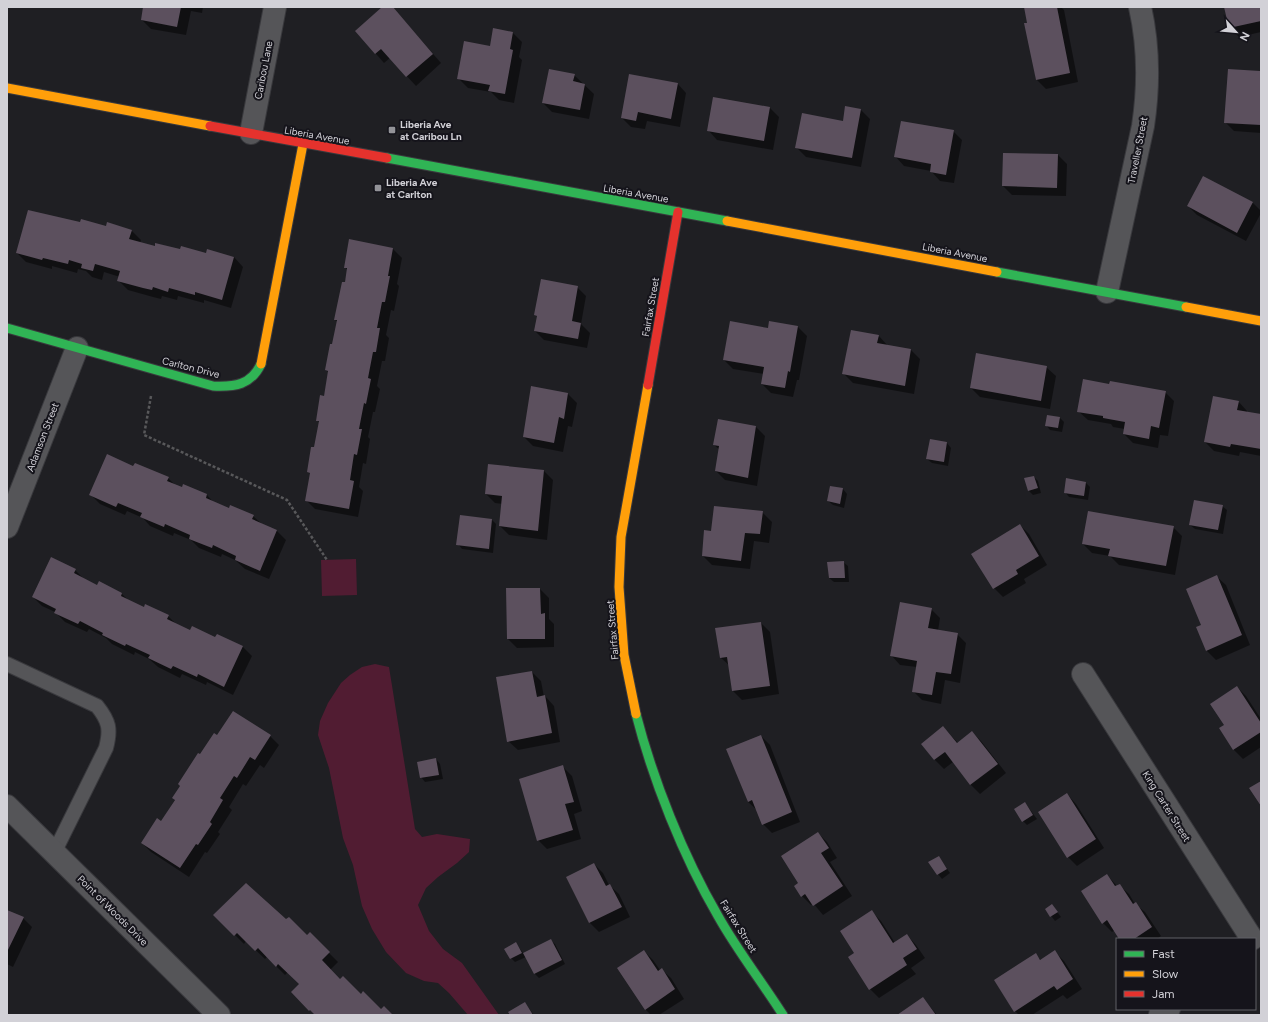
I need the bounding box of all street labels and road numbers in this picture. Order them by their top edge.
street label: Caribou Lane [251,39,276,100]
street label: Traveller Street [1125,115,1150,185]
street label: Liberia Avenue [283,123,351,148]
street label: Liberia Avenue [602,181,670,206]
street label: Liberia Avenue [921,240,989,265]
street label: Fairfax Street [639,276,662,338]
street label: Carlton Drive [161,354,221,381]
street label: Adamson Street [23,401,62,473]
street label: Fairfax Street [603,599,622,660]
street label: King Carter Street [1140,768,1194,844]
street label: Point of Woods Drive [75,872,151,949]
street label: Fairfax Street [717,897,760,955]

